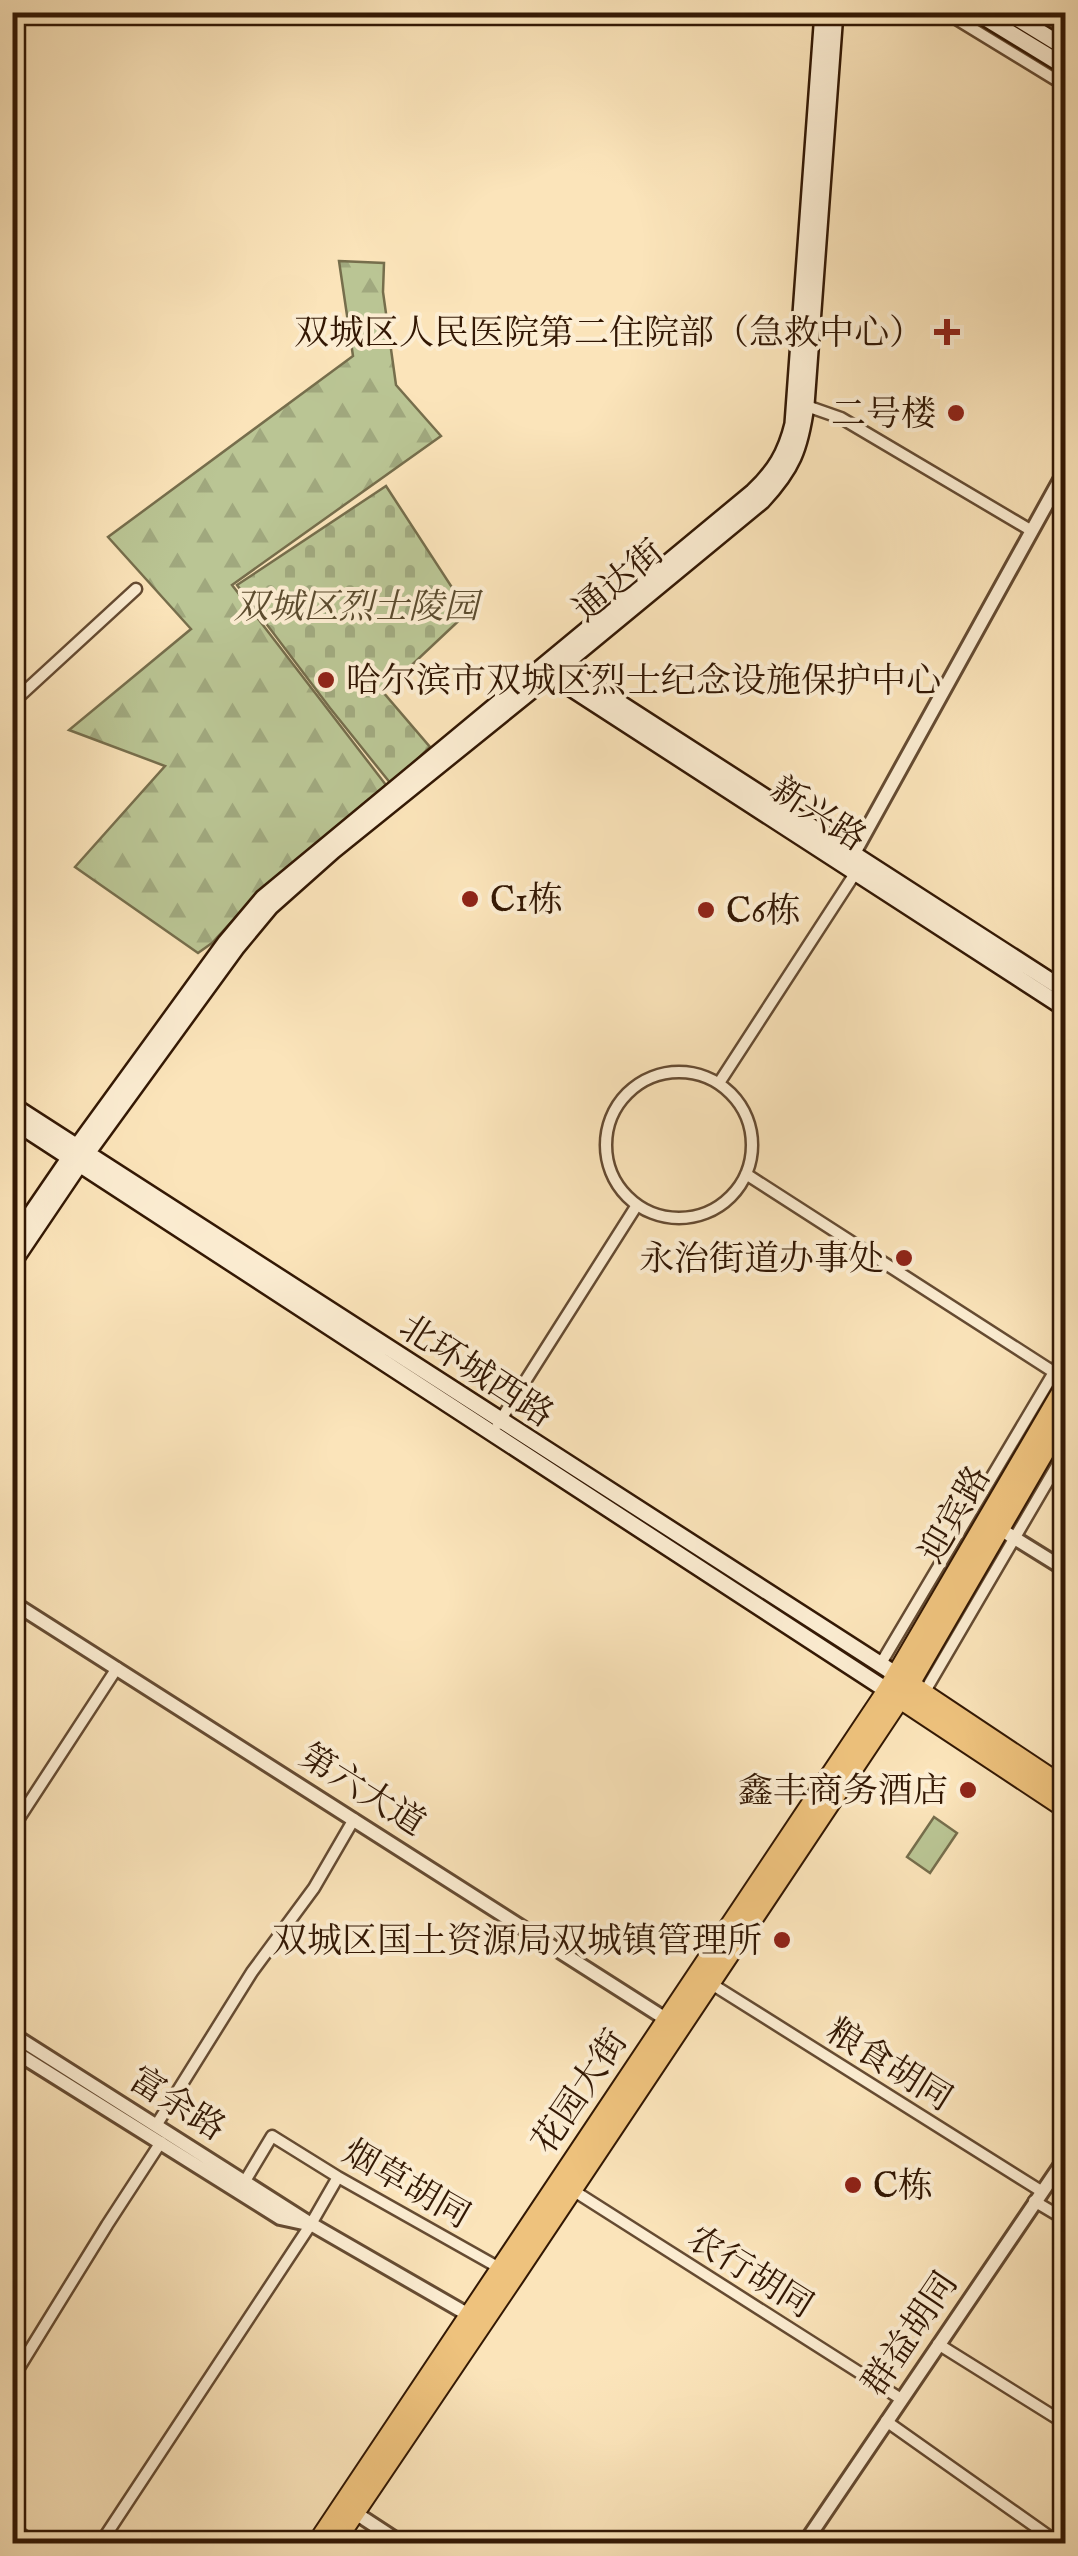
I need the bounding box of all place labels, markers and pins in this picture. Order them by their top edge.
place label: 双城区人民医院第二住院部（急救中心） [294,312,924,357]
marker: 双城区人民医院第二住院部（急救中心） [934,319,960,345]
place label: 二号楼 [831,393,936,438]
marker: 二号楼 [945,402,967,424]
place label: 哈尔滨市双城区烈士纪念设施保护中心 [346,660,941,705]
marker: 哈尔滨市双城区烈士纪念设施保护中心 [315,669,337,691]
place label: C1栋 [490,879,563,924]
marker: C1栋 [459,888,481,910]
place label: C6栋 [726,890,801,935]
marker: C6栋 [695,899,717,921]
place label: 永治街道办事处 [639,1238,884,1283]
marker: 永治街道办事处 [893,1247,915,1269]
place label: 鑫丰商务酒店 [738,1770,948,1815]
marker: 鑫丰商务酒店 [957,1779,979,1801]
place label: 双城区国土资源局双城镇管理所 [272,1920,762,1965]
marker: 双城区国土资源局双城镇管理所 [771,1929,793,1951]
place label: C栋 [873,2165,933,2210]
marker: C栋 [842,2174,864,2196]

